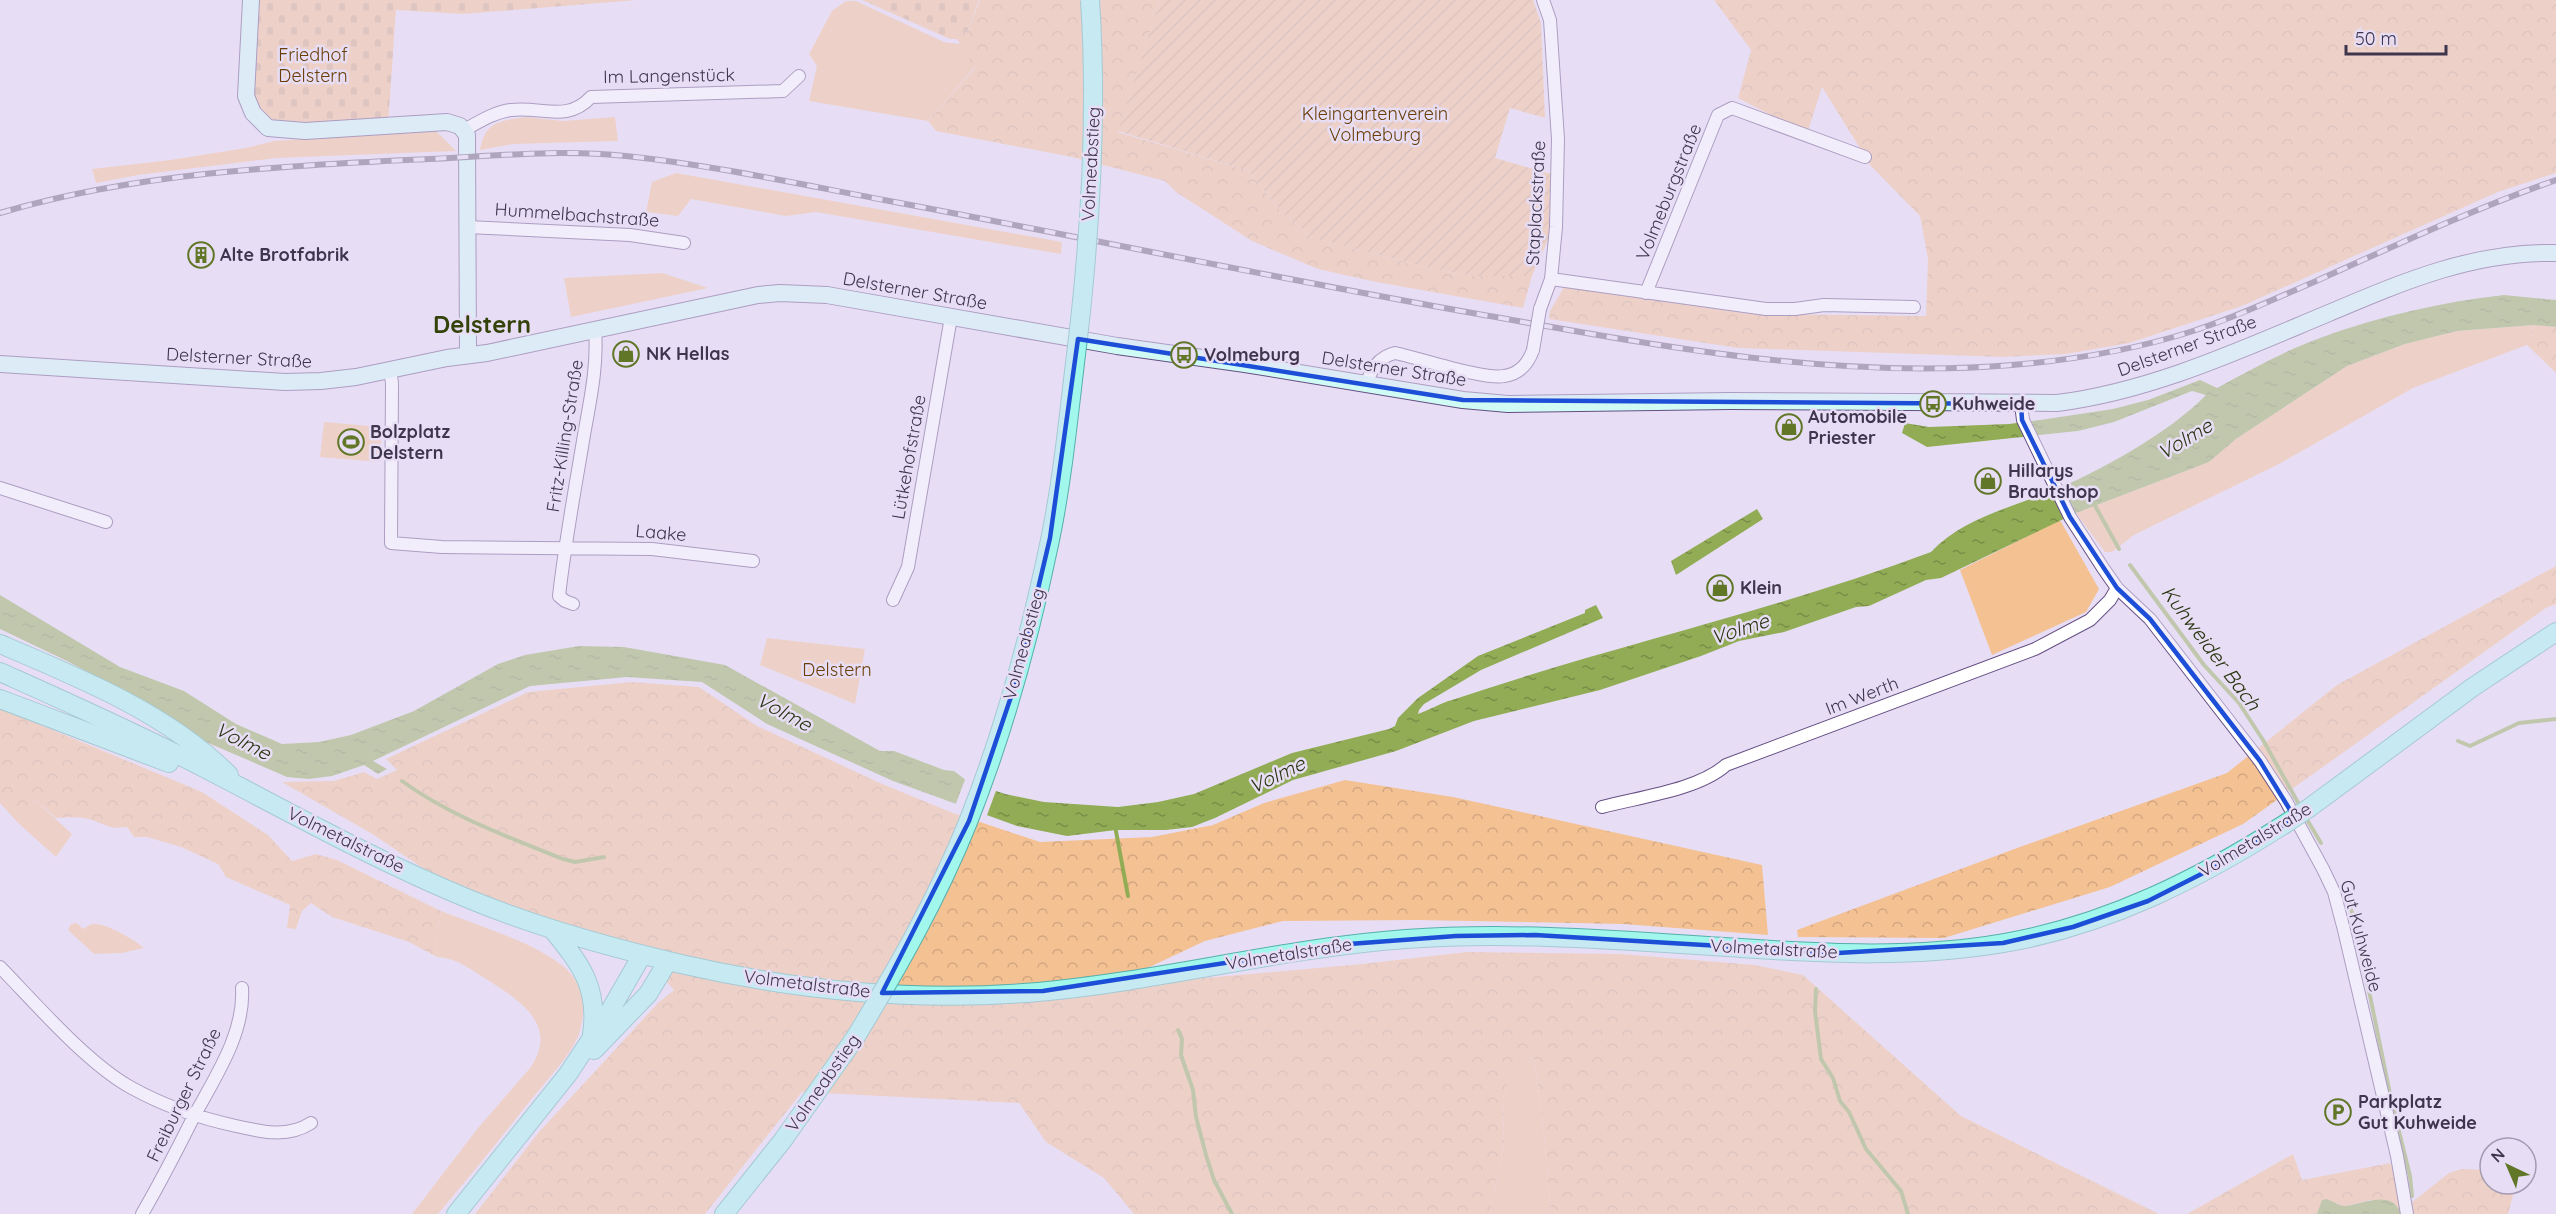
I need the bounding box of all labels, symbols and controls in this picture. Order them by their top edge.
scale bar [2346,18,2446,56]
text: 50 m [2355,27,2397,50]
park label: Friedhof Delstern [278,43,348,87]
street label: Im Langenstück [603,63,735,88]
park label: Kleingartenverein Volmeburg [1302,102,1448,146]
street label: Volmeabstieg [1076,106,1105,222]
street label: Volmeburgstraße [1631,120,1706,263]
street label: Staplackstraße [1521,140,1550,266]
street label: Hummelbachstraße [494,197,660,232]
building icon: Alte Brotfabrik [186,240,216,270]
place label: Alte Brotfabrik [220,243,349,266]
street label: Delsterner Straße [841,266,989,315]
district label: Delstern [433,309,531,339]
street label: Delsterner Straße [2114,310,2259,381]
shop icon: NK Hellas [611,339,641,369]
bus stop icon: Volmeburg [1169,340,1199,370]
street label: Delsterner Straße [165,342,313,373]
place label: NK Hellas [646,342,730,365]
place label: Volmeburg [1204,343,1300,366]
street label: Delsterner Straße [1320,346,1468,391]
street label: Fritz-Killing-Straße [541,358,588,514]
bus stop icon: Kuhweide [1918,389,1948,419]
place label: Kuhweide [1952,392,2035,415]
street label: Lütkehofstraße [886,393,931,521]
place label: Automobile Priester [1808,405,1907,449]
shop icon: Automobile Priester [1774,412,1804,442]
water label: Volme [2153,412,2217,464]
place label: Bolzplatz Delstern [370,420,450,464]
sports icon: Bolzplatz Delstern [336,427,366,457]
place label: Hillarys Brautshop [2008,459,2099,503]
shop icon: Hillarys Brautshop [1973,466,2003,496]
street label: Laake [635,519,687,546]
shop icon: Klein [1705,573,1735,603]
place label: Klein [1740,576,1782,599]
water label: Kuhweider Bach [2156,580,2267,716]
street label: Volmeabstieg [998,585,1049,702]
water label: Volme [1708,607,1772,650]
park label: Delstern [802,658,872,681]
street label: Im Werth [1822,671,1902,720]
water label: Volme [752,687,817,737]
water label: Volme [211,716,276,765]
water label: Volme [1245,750,1309,799]
street label: Volmetalstraße [2194,797,2315,882]
street label: Volmetalstraße [284,801,409,878]
street label: Gut Kuhweide [2336,877,2387,994]
street label: Volmetalstraße [1224,932,1354,975]
street label: Volmetalstraße [1710,934,1838,963]
street label: Volmetalstraße [742,964,872,1003]
street label: Freiburger Straße [141,1024,226,1166]
street label: Volmeabstieg [780,1029,865,1136]
place label: Parkplatz Gut Kuhweide [2358,1090,2477,1134]
parking icon: Parkplatz Gut Kuhweide [2323,1097,2353,1127]
north arrow [2478,1136,2538,1196]
text: N [2486,1144,2509,1166]

